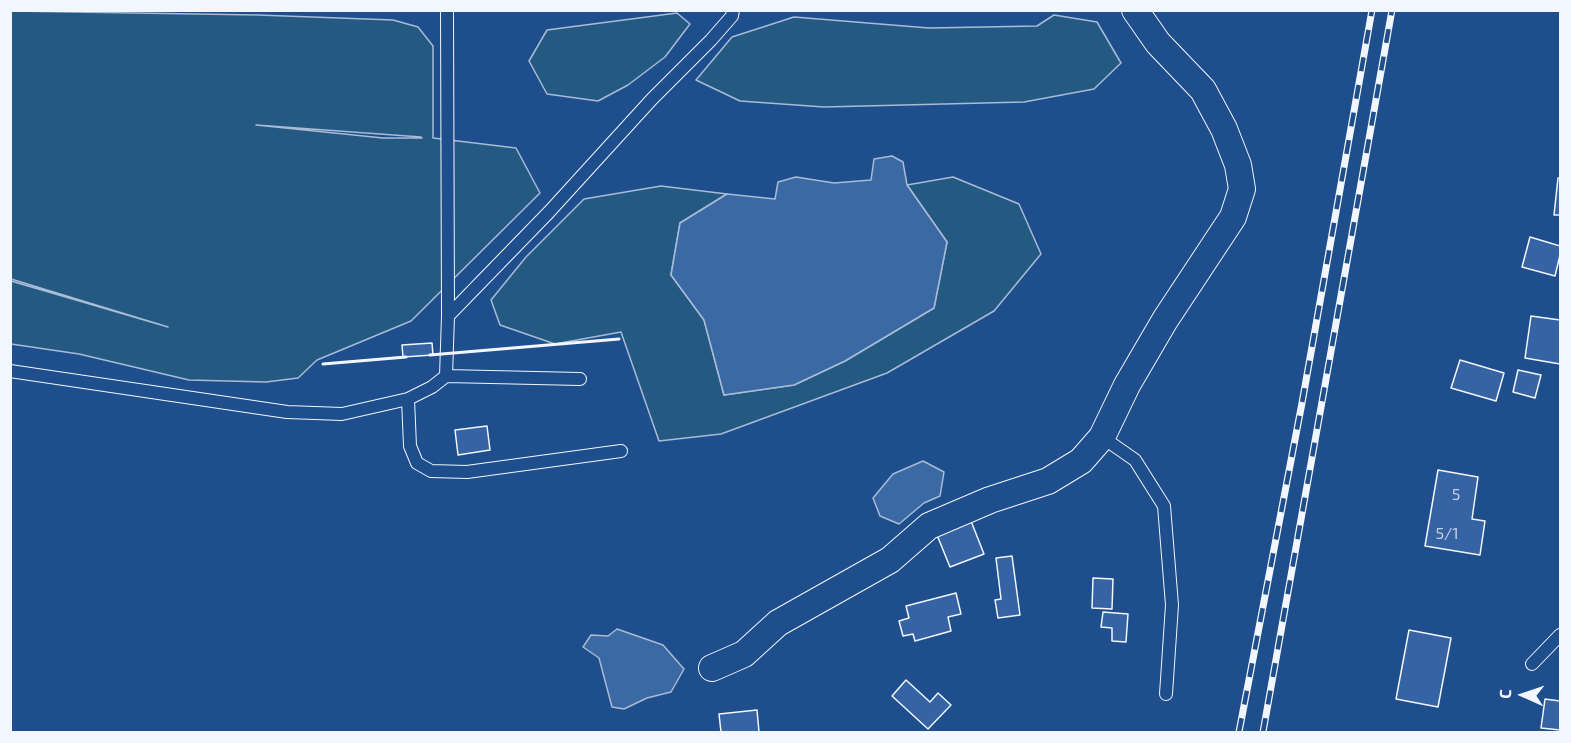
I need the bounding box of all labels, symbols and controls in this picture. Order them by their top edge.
house number: 5 [1452,485,1460,505]
house number: 5/1 [1435,524,1459,544]
north arrow [1493,665,1553,725]
text: С [1495,689,1514,699]

